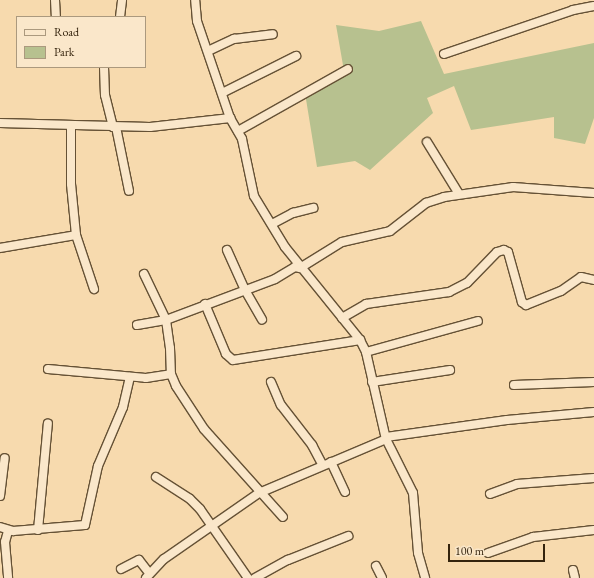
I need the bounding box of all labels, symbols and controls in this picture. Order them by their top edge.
legend [16,16,146,68]
text: Road [54,24,79,40]
text: Park [54,44,74,60]
scale bar [450,536,547,562]
text: 100 m [455,543,484,559]

